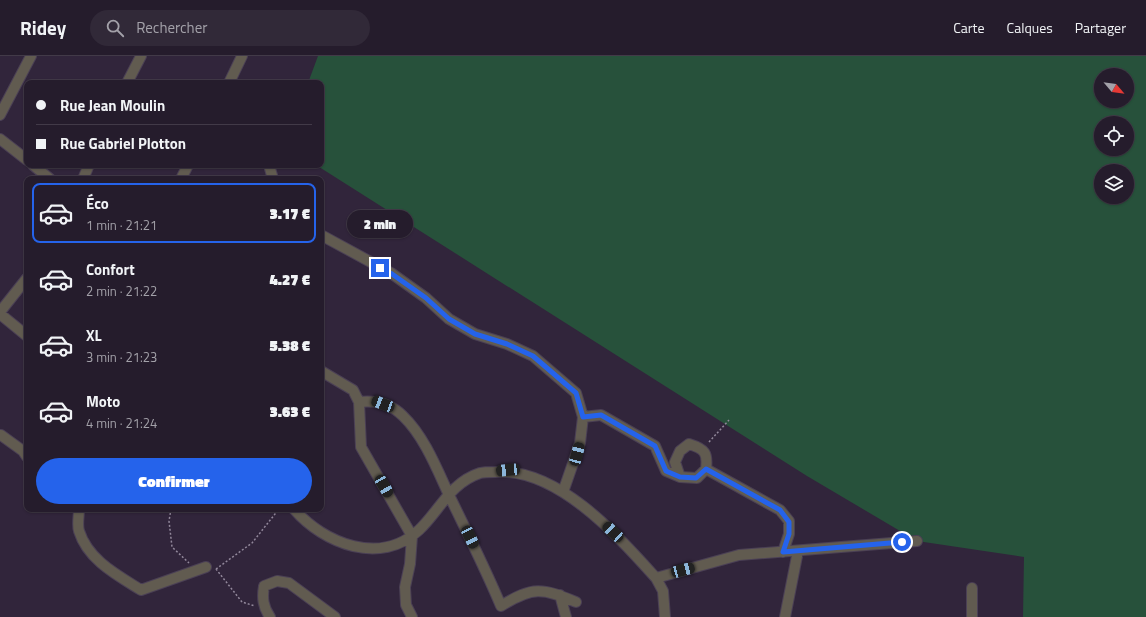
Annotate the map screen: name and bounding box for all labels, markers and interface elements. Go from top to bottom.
search box [90,10,370,46]
text: Ridey [20,13,66,42]
text: Rechercher [136,16,207,39]
icon: search [104,17,126,39]
text: Carte [953,17,985,38]
text: Calques [1007,17,1053,38]
text: Partager [1075,17,1126,38]
north arrow [1094,68,1134,108]
map controls [1094,68,1134,204]
text: Rue Jean Moulin [60,94,165,117]
button: locate [1094,116,1134,156]
text: Rue Gabriel Plotton [60,132,186,155]
button: layers [1094,164,1134,204]
text: Éco [86,192,109,215]
icon: car [38,195,74,231]
text: 3.17 € [270,202,310,225]
callout: 2 min [347,210,413,238]
text: 2 min [364,214,396,234]
text: 1 min · 21:21 [86,215,157,235]
text: Confort [86,258,135,281]
route end [371,259,389,277]
icon: car [38,261,74,297]
text: 4.27 € [270,268,310,291]
text: 2 min · 21:22 [86,281,157,301]
text: XL [86,324,102,347]
icon: car [38,327,74,363]
text: 5.38 € [270,334,310,357]
text: 3 min · 21:23 [86,347,157,367]
text: Moto [86,390,120,413]
icon: car [38,393,74,429]
car [370,394,396,414]
text: 3.63 € [270,400,310,423]
text: 4 min · 21:24 [86,413,157,433]
car [568,441,586,467]
button: Confirmer [36,458,312,504]
car [496,463,520,477]
car [373,473,395,499]
car [600,519,626,545]
car [459,524,481,550]
route start [893,533,911,551]
car [670,561,696,579]

